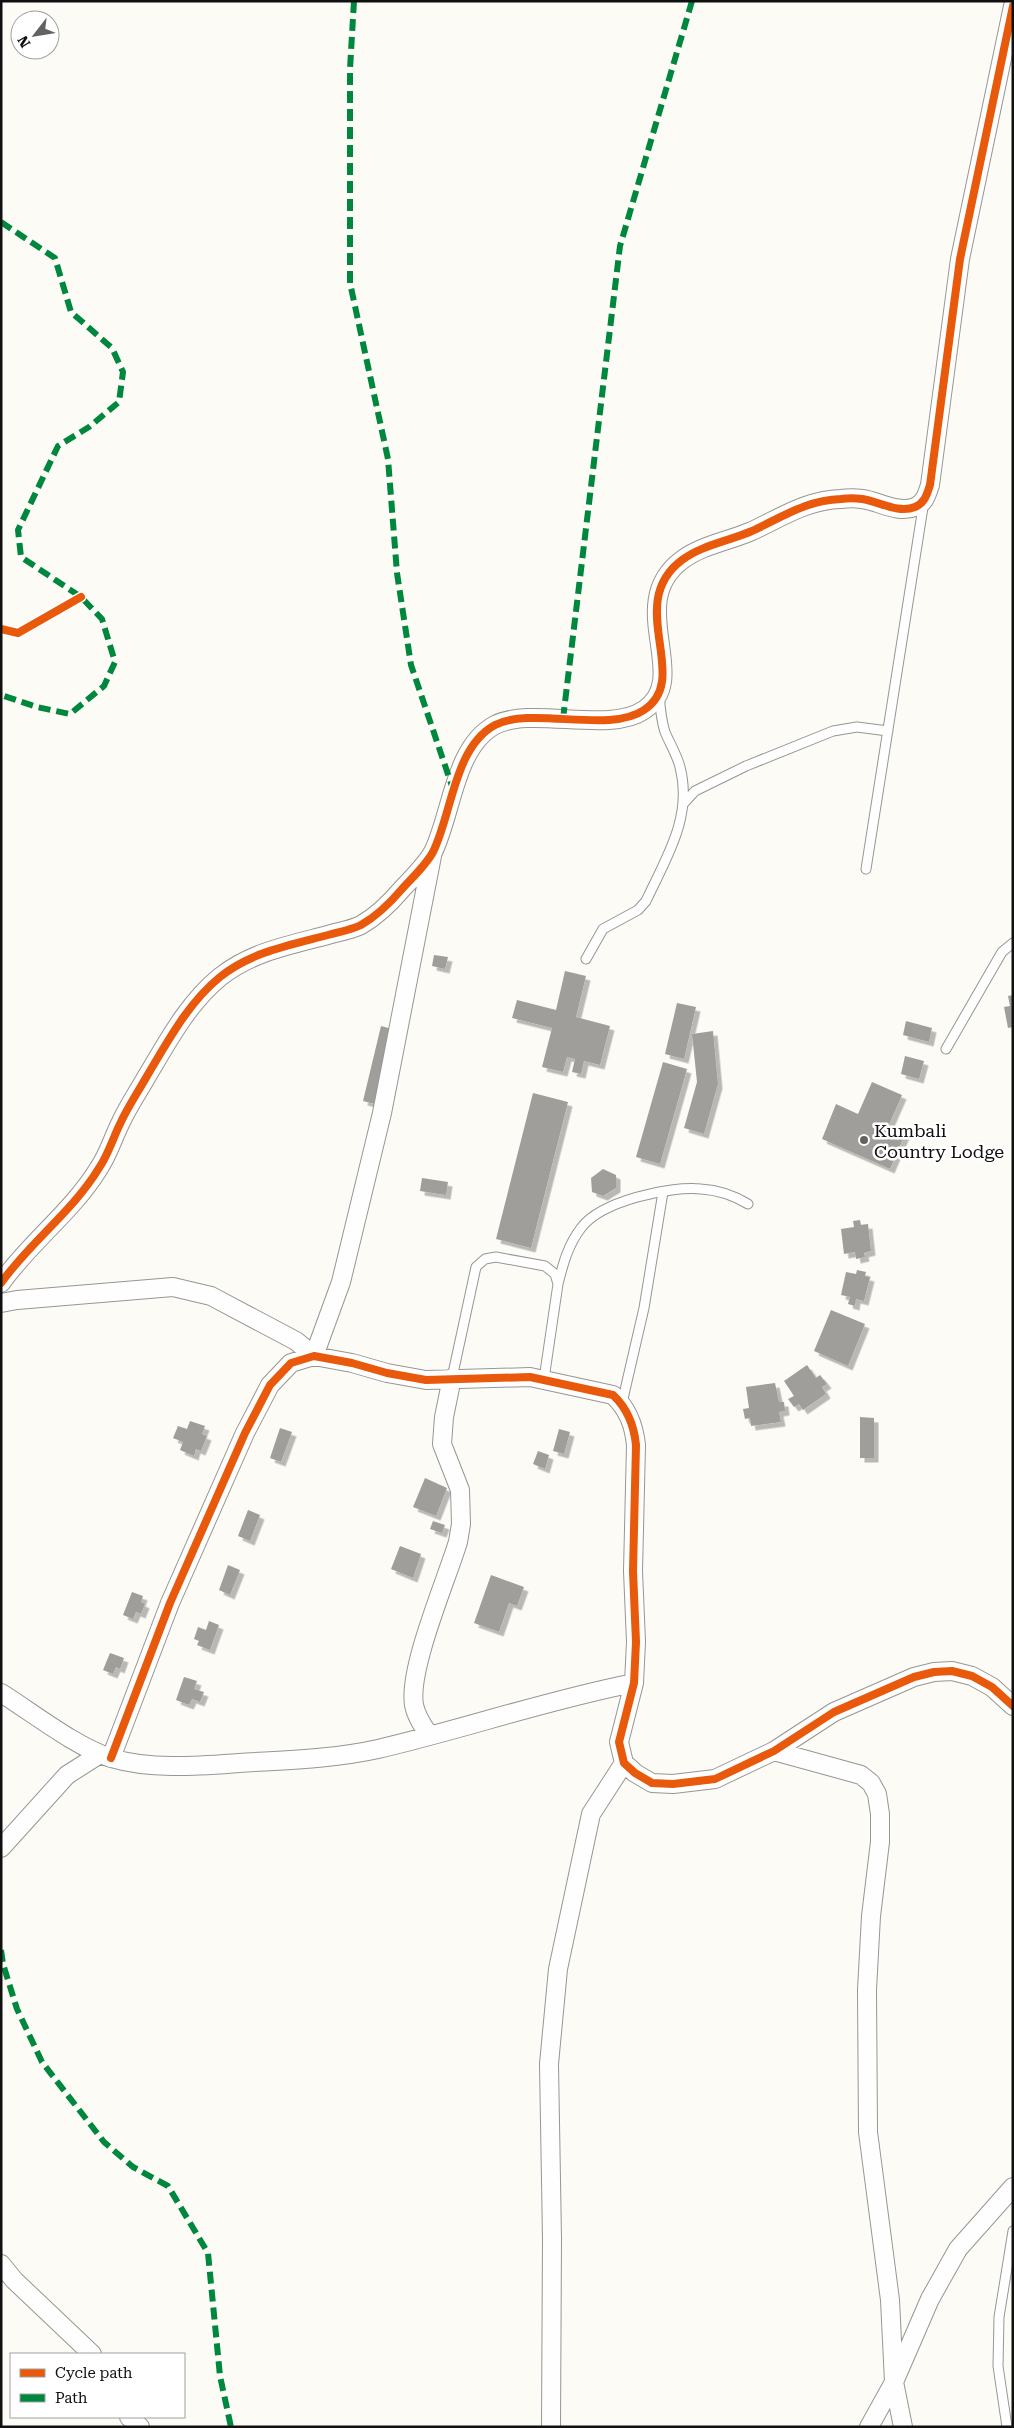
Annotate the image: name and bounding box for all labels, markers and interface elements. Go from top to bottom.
north arrow [10,10,60,60]
text: N [14,33,33,50]
place label: Kumbali Country Lodge [874,1120,1004,1162]
marker: Kumbali Country Lodge [858,1134,870,1146]
legend [10,2353,185,2418]
text: Cycle path [55,2364,133,2382]
text: Path [55,2389,88,2407]

